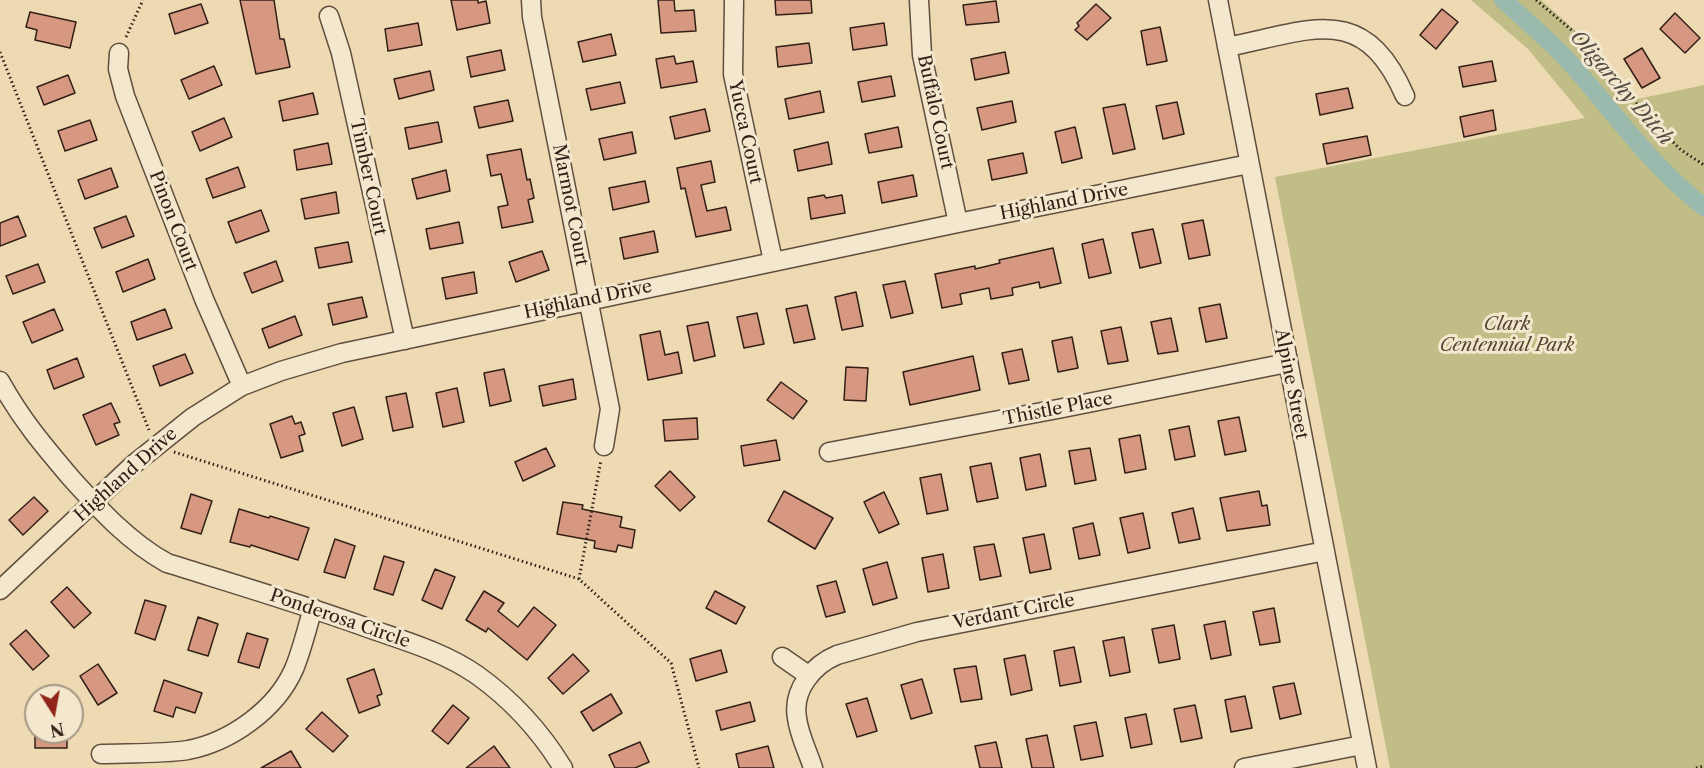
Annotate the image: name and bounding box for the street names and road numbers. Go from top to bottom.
street label: Buffalo Court [912,53,958,171]
street label: Yucca Court [723,78,767,186]
street label: Timber Court [345,117,391,237]
street label: Marmot Court [548,142,592,268]
street label: Pinon Court [144,168,202,274]
street label: Highland Drive [998,179,1130,225]
street label: Highland Drive [522,276,654,324]
street label: Alpine Street [1270,327,1312,441]
street label: Thistle Place [1002,388,1114,430]
street label: Highland Drive [70,423,182,527]
street label: Ponderosa Circle [267,585,413,653]
street label: Verdant Circle [951,590,1077,634]

